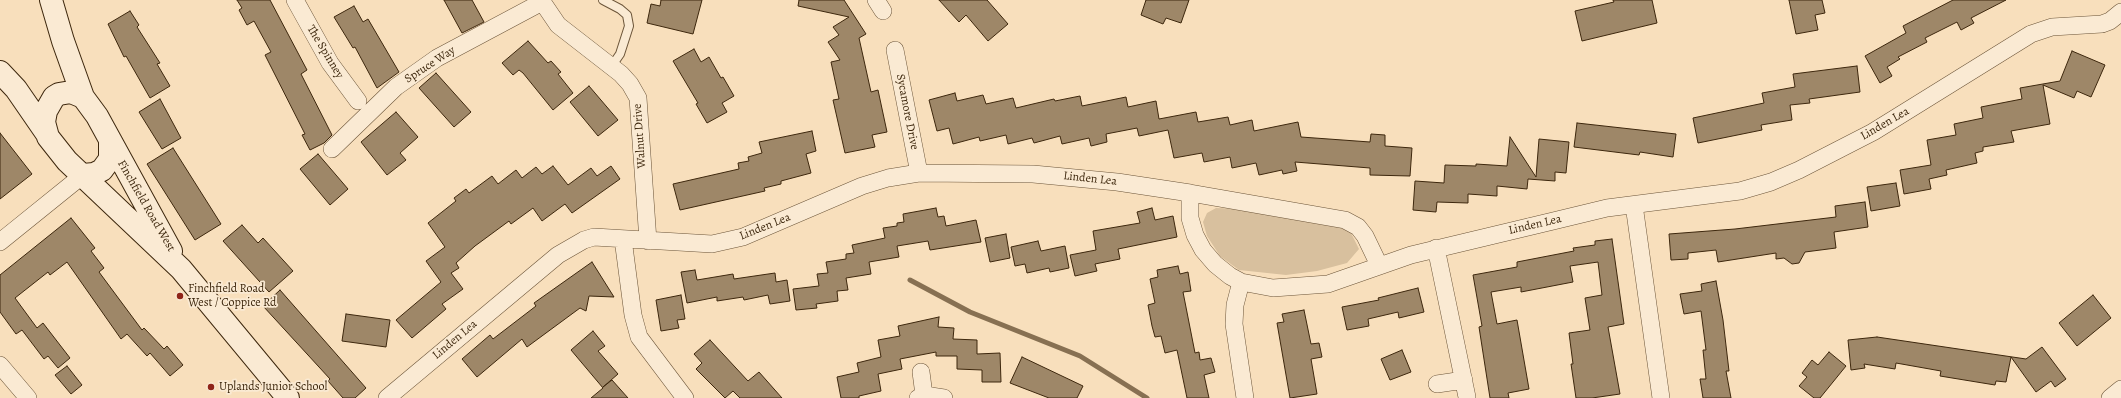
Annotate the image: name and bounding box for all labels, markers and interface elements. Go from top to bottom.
street label: The Spinney [303,23,347,81]
street label: Spruce Way [402,43,458,87]
street label: Sycamore Drive [893,73,921,151]
street label: Walnut Drive [631,103,649,169]
street label: Linden Lea [1858,104,1912,144]
street label: Finchfield Road West [114,158,178,254]
street label: Linden Lea [1062,169,1118,189]
street label: Linden Lea [737,210,793,244]
street label: Linden Lea [1507,212,1563,238]
place label: Finchfield Road West / Coppice Rd [188,282,277,310]
marker: Finchfield Road West / Coppice Rd [175,291,185,301]
street label: Linden Lea [430,317,480,363]
place label: Uplands Junior School [219,380,327,394]
marker: Uplands Junior School [206,382,216,392]

